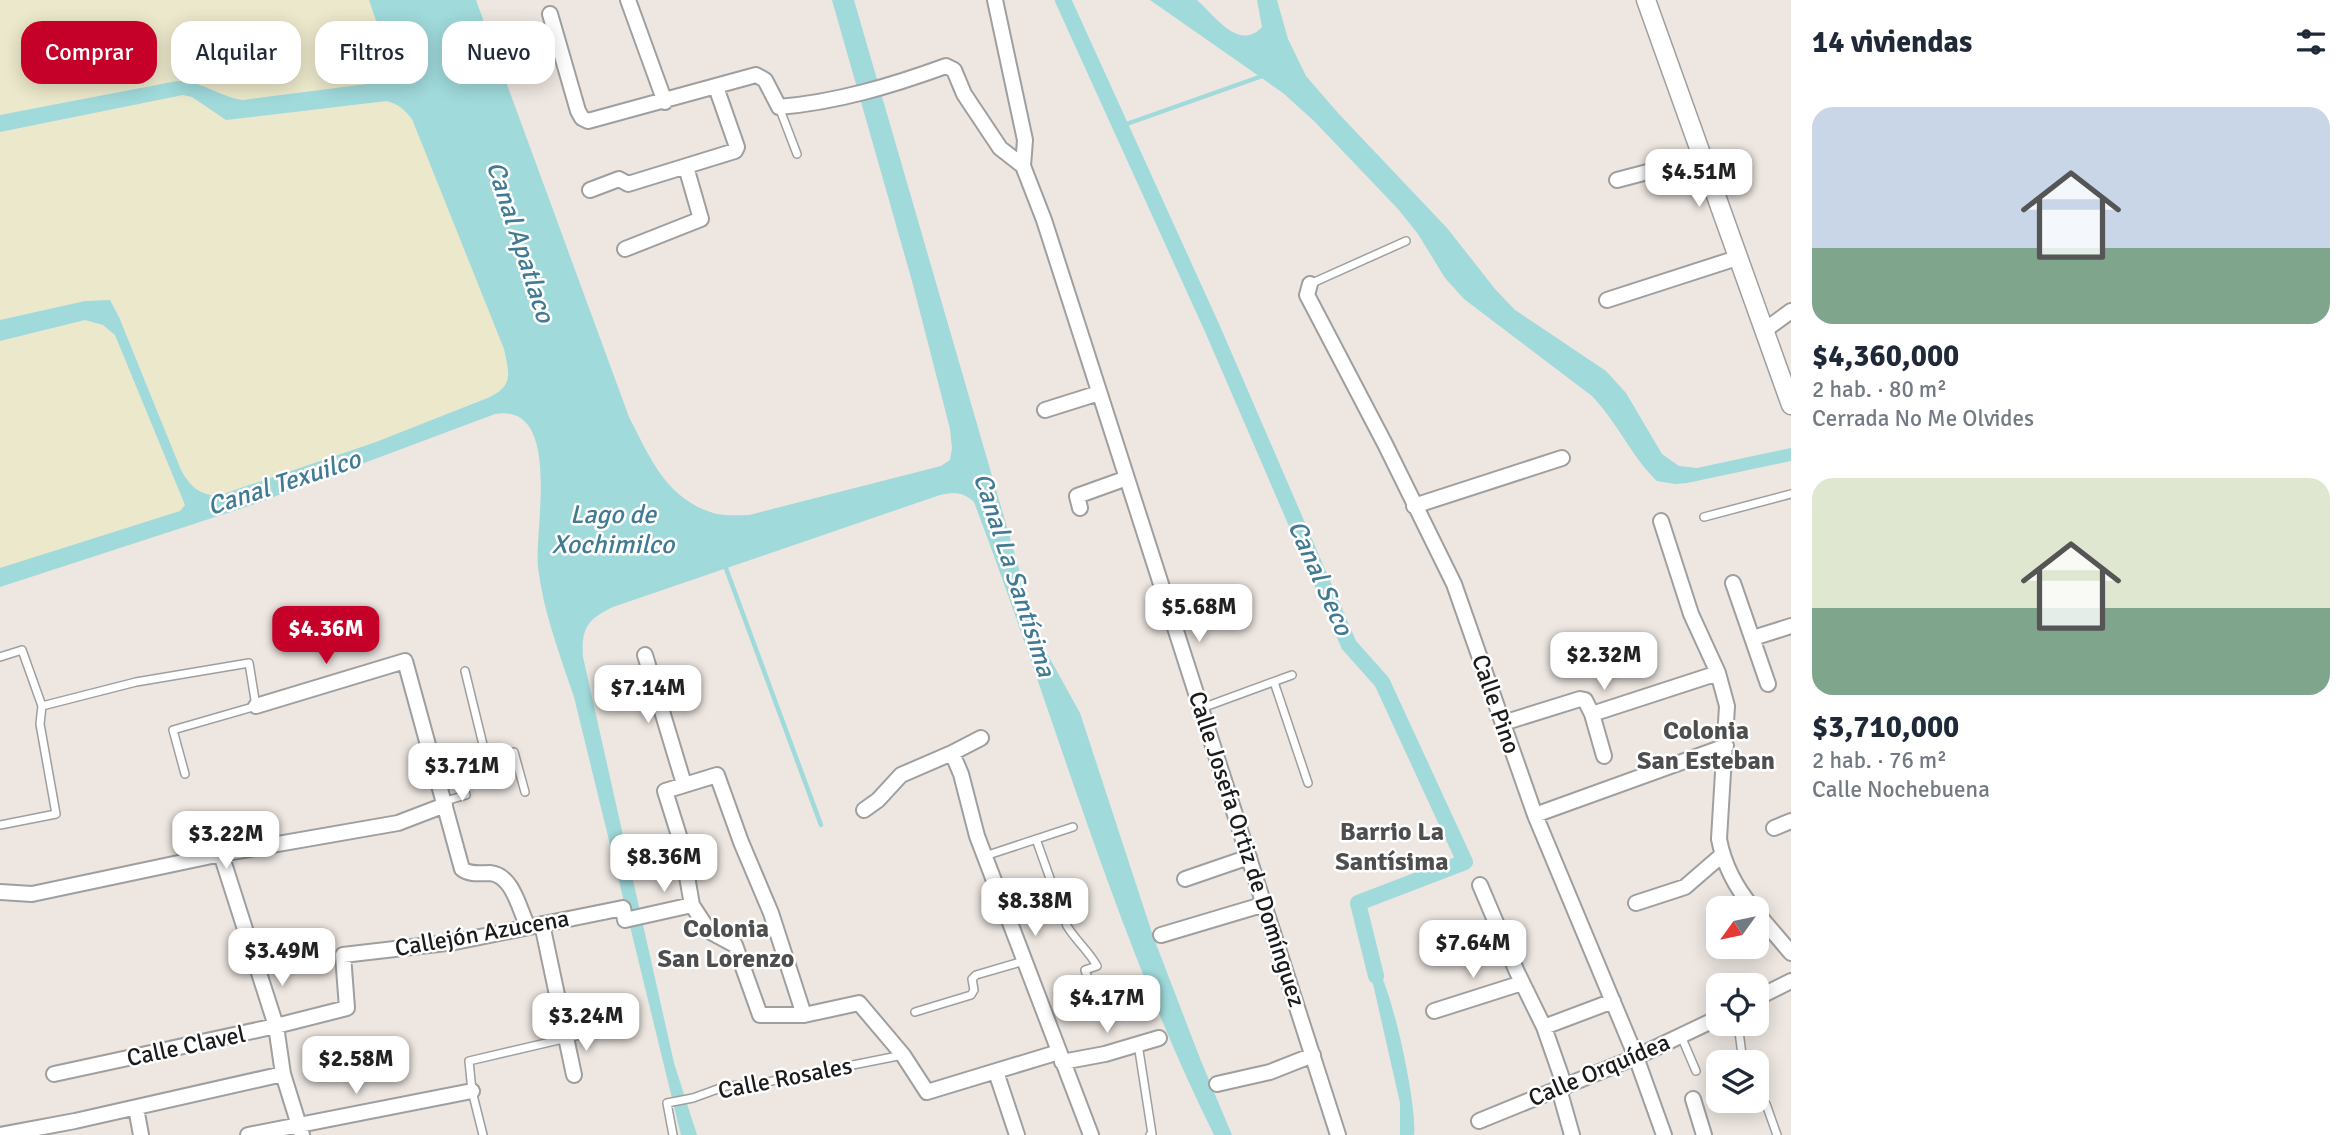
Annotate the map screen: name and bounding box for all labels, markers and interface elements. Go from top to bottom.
chip: Comprar [21,21,157,84]
chip: Alquilar [171,21,301,84]
chip: Filtros [315,21,428,84]
chip: Nuevo [442,21,555,84]
icon: filters [2292,23,2330,61]
text: 14 viviendas [1812,24,1972,61]
pin: $4.51M [1642,150,1756,209]
icon: home [2008,152,2134,278]
water label: Canal Apatlaco [479,157,562,328]
text: $4.51M [1661,157,1737,186]
text: $4,360,000 [1812,338,1959,375]
text: 2 hab. · 80 m² [1812,375,1947,404]
text: Cerrada No Me Olvides [1812,404,2034,433]
water label: Canal Texuilco [203,443,366,523]
water label: Canal La Santísima [966,469,1062,682]
water label: Lago de Xochimilco [552,499,676,561]
water label: Canal Seco [1280,516,1360,642]
icon: home [2008,523,2134,649]
pin: $5.68M [1142,584,1256,644]
text: $5.68M [1161,592,1237,621]
pin: $4.36M [269,606,383,666]
text: $4.36M [288,614,364,643]
pin: $2.32M [1547,632,1661,692]
text: $2.32M [1566,640,1642,669]
street label: Calle Pino [1465,650,1527,758]
pin: $7.14M [591,666,705,725]
text: $7.14M [610,673,686,702]
street label: Calle Josefa Ortiz de Domínguez [1182,687,1312,1011]
text: $3,710,000 [1812,709,1959,746]
district label: Colonia San Esteban [1637,715,1775,777]
pin: $3.71M [405,744,519,803]
text: 2 hab. · 76 m² [1812,746,1947,775]
text: $3.71M [424,751,500,780]
text: Calle Nochebuena [1812,775,1990,804]
pin: $3.22M [169,812,283,871]
district label: Barrio La Santísima [1335,816,1449,878]
text: $3.22M [188,819,264,848]
pin: $8.36M [607,834,721,894]
text: $8.36M [626,842,702,871]
pin: $8.38M [978,878,1092,938]
text: $8.38M [997,886,1073,915]
north arrow [1706,896,1769,959]
map controls [1706,896,1769,1113]
street label: Callejón Azucena [392,903,572,963]
district label: Colonia San Lorenzo [658,913,794,975]
pin: $7.64M [1416,920,1530,980]
pin: $3.49M [225,928,339,988]
text: $7.64M [1435,928,1511,957]
text: $3.49M [244,936,320,965]
button: locate [1706,973,1769,1036]
pin: $4.17M [1050,976,1164,1035]
text: $4.17M [1069,983,1145,1012]
pin: $3.24M [529,993,643,1053]
text: $3.24M [548,1001,624,1030]
street label: Calle Clavel [124,1019,248,1073]
street label: Calle Orquídea [1524,1027,1674,1113]
pin: $2.58M [299,1036,413,1096]
text: $2.58M [318,1044,394,1073]
street label: Calle Rosales [715,1050,855,1106]
button: layers [1706,1050,1769,1113]

